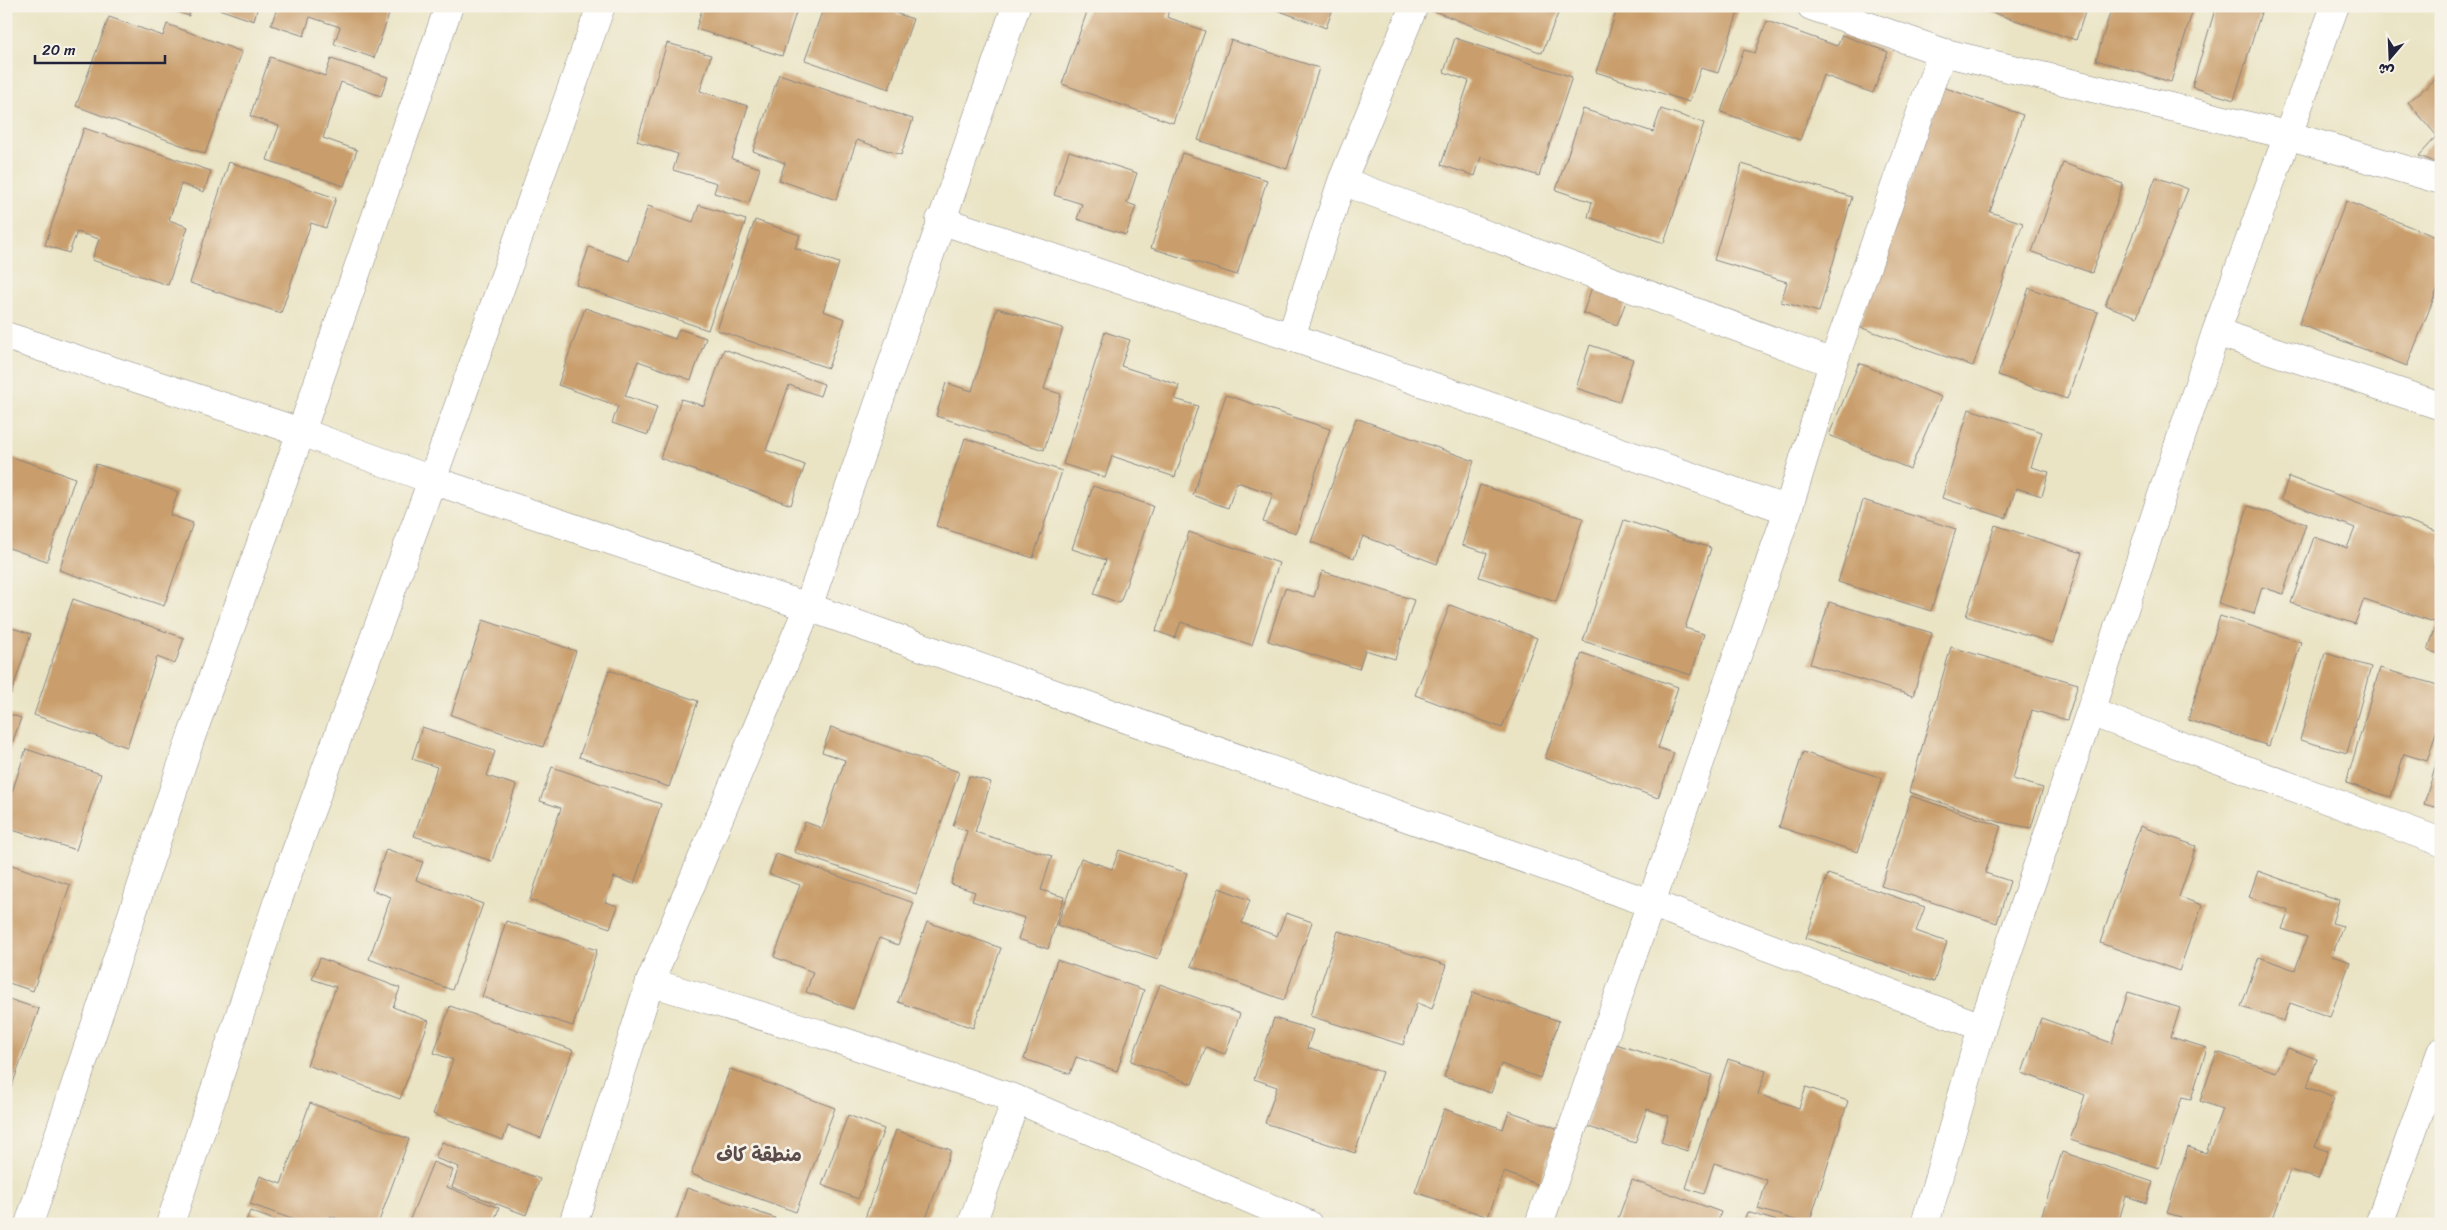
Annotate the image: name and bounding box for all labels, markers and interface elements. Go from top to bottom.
scale bar [35,32,165,64]
north arrow [2364,32,2414,82]
text: 20 m [42,37,76,63]
text: ش [2375,55,2397,84]
district label: منطقة كاف [716,1138,802,1171]

